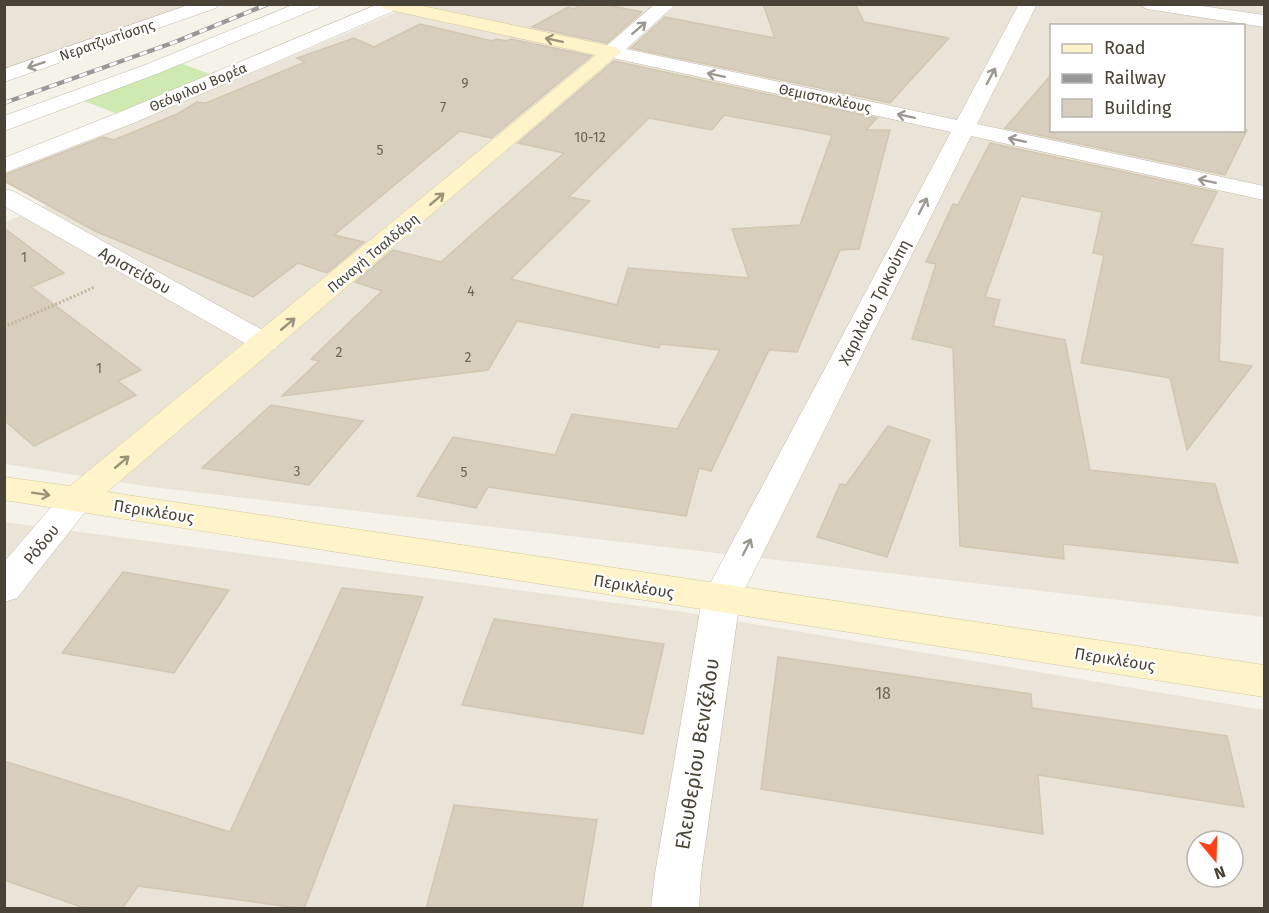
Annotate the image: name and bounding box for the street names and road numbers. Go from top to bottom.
street label: Νερατζιωτίσσης [57,16,157,65]
street label: Θεόφιλου Βορέα [147,59,249,116]
street label: Θεμιστοκλέους [777,80,873,117]
street label: Παναγή Τσαλδάρη [324,210,422,297]
street label: Χαριλάου Τρικούπη [835,236,914,368]
street label: Αριστείδου [96,243,174,298]
street label: Περικλέους [112,496,196,527]
street label: Ρόδου [20,520,63,568]
street label: Περικλέους [592,571,676,602]
street label: Περικλέους [1073,644,1157,675]
street label: Ελευθερίου Βενιζέλου [670,657,724,851]

